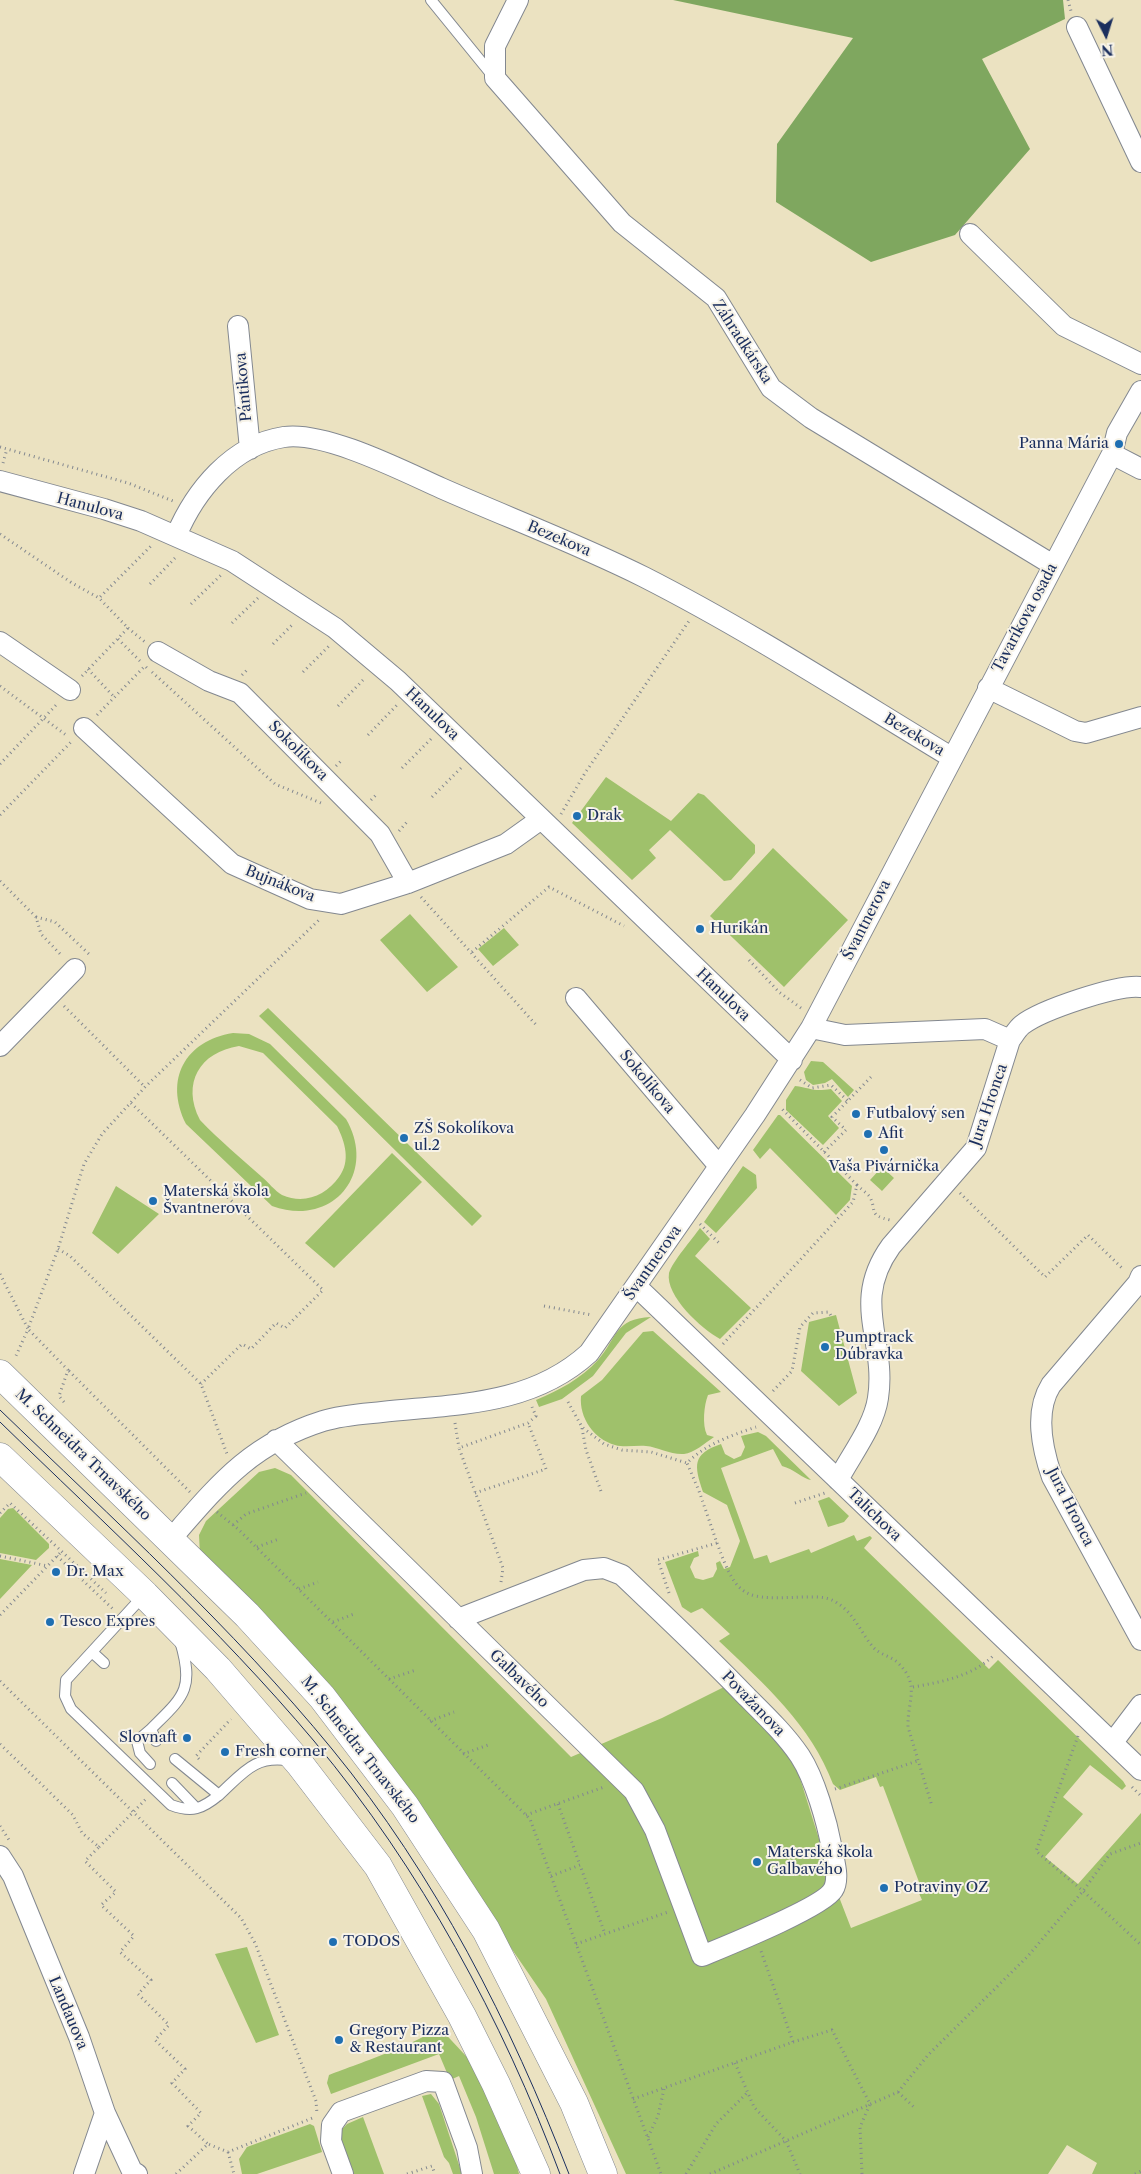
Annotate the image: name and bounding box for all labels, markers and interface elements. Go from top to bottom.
north arrow [1081,10,1131,60]
text: N [1100,40,1114,59]
street label: Záhradkárska [708,297,776,387]
street label: Pántikova [232,352,256,422]
place label: Panna Mária [1019,435,1109,453]
marker: Panna Mária [1113,438,1125,450]
street label: Hanulova [55,489,125,525]
street label: Bezekova [524,518,594,560]
street label: Tavaríkova osada [989,560,1061,676]
street label: Hanulova [401,684,463,744]
street label: Bezekova [880,710,948,760]
street label: Sokolíkova [264,717,332,785]
place label: Drak [587,807,622,825]
marker: Drak [571,810,583,822]
street label: Bujnákova [242,862,318,906]
street label: Švantnerova [839,877,895,963]
place label: Hurikán [710,920,768,938]
marker: Hurikán [694,923,706,935]
street label: Hanulova [692,965,754,1025]
street label: Sokolíkova [615,1047,679,1117]
street label: Jura Hronca [967,1061,1011,1149]
place label: Futbalový sen [866,1105,965,1123]
marker: Futbalový sen [850,1108,862,1120]
place label: ZŠ Sokolíkova ul.2 [414,1120,514,1155]
place label: Afit [878,1125,904,1143]
marker: Afit [862,1128,874,1140]
marker: ZŠ Sokolíkova ul.2 [398,1132,410,1144]
marker: Vaša Pivárnička [878,1144,890,1156]
place label: Vaša Pivárnička [829,1158,939,1176]
place label: Materská škola Švantnerova [163,1183,269,1218]
marker: Materská škola Švantnerova [147,1195,159,1207]
street label: Švantnerova [621,1222,685,1304]
place label: Pumptrack Dúbravka [835,1329,913,1364]
marker: Pumptrack Dúbravka [819,1341,831,1353]
street label: M. Schneidra Trnavského [11,1385,155,1525]
street label: Jura Hronca [1042,1465,1098,1549]
street label: Talichova [843,1485,905,1545]
place label: Dr. Max [66,1563,124,1581]
marker: Dr. Max [50,1566,62,1578]
place label: Tesco Expres [60,1613,155,1631]
marker: Tesco Expres [44,1616,56,1628]
street label: Galbavého [486,1646,552,1712]
street label: Považanova [718,1668,788,1740]
street label: M. Schneidra Trnavského [297,1673,423,1827]
place label: Slovnaft [119,1729,177,1747]
marker: Slovnaft [181,1732,193,1744]
place label: Fresh corner [235,1743,327,1761]
marker: Fresh corner [219,1746,231,1758]
place label: Materská škola Galbavého [767,1844,873,1879]
marker: Materská škola Galbavého [751,1856,763,1868]
place label: Potraviny OZ [894,1879,988,1897]
marker: Potraviny OZ [878,1882,890,1894]
place label: TODOS [343,1933,400,1951]
marker: TODOS [327,1936,339,1948]
street label: Landauova [45,1974,91,2052]
place label: Gregory Pizza & Restaurant [349,2022,449,2057]
marker: Gregory Pizza & Restaurant [333,2034,345,2046]

